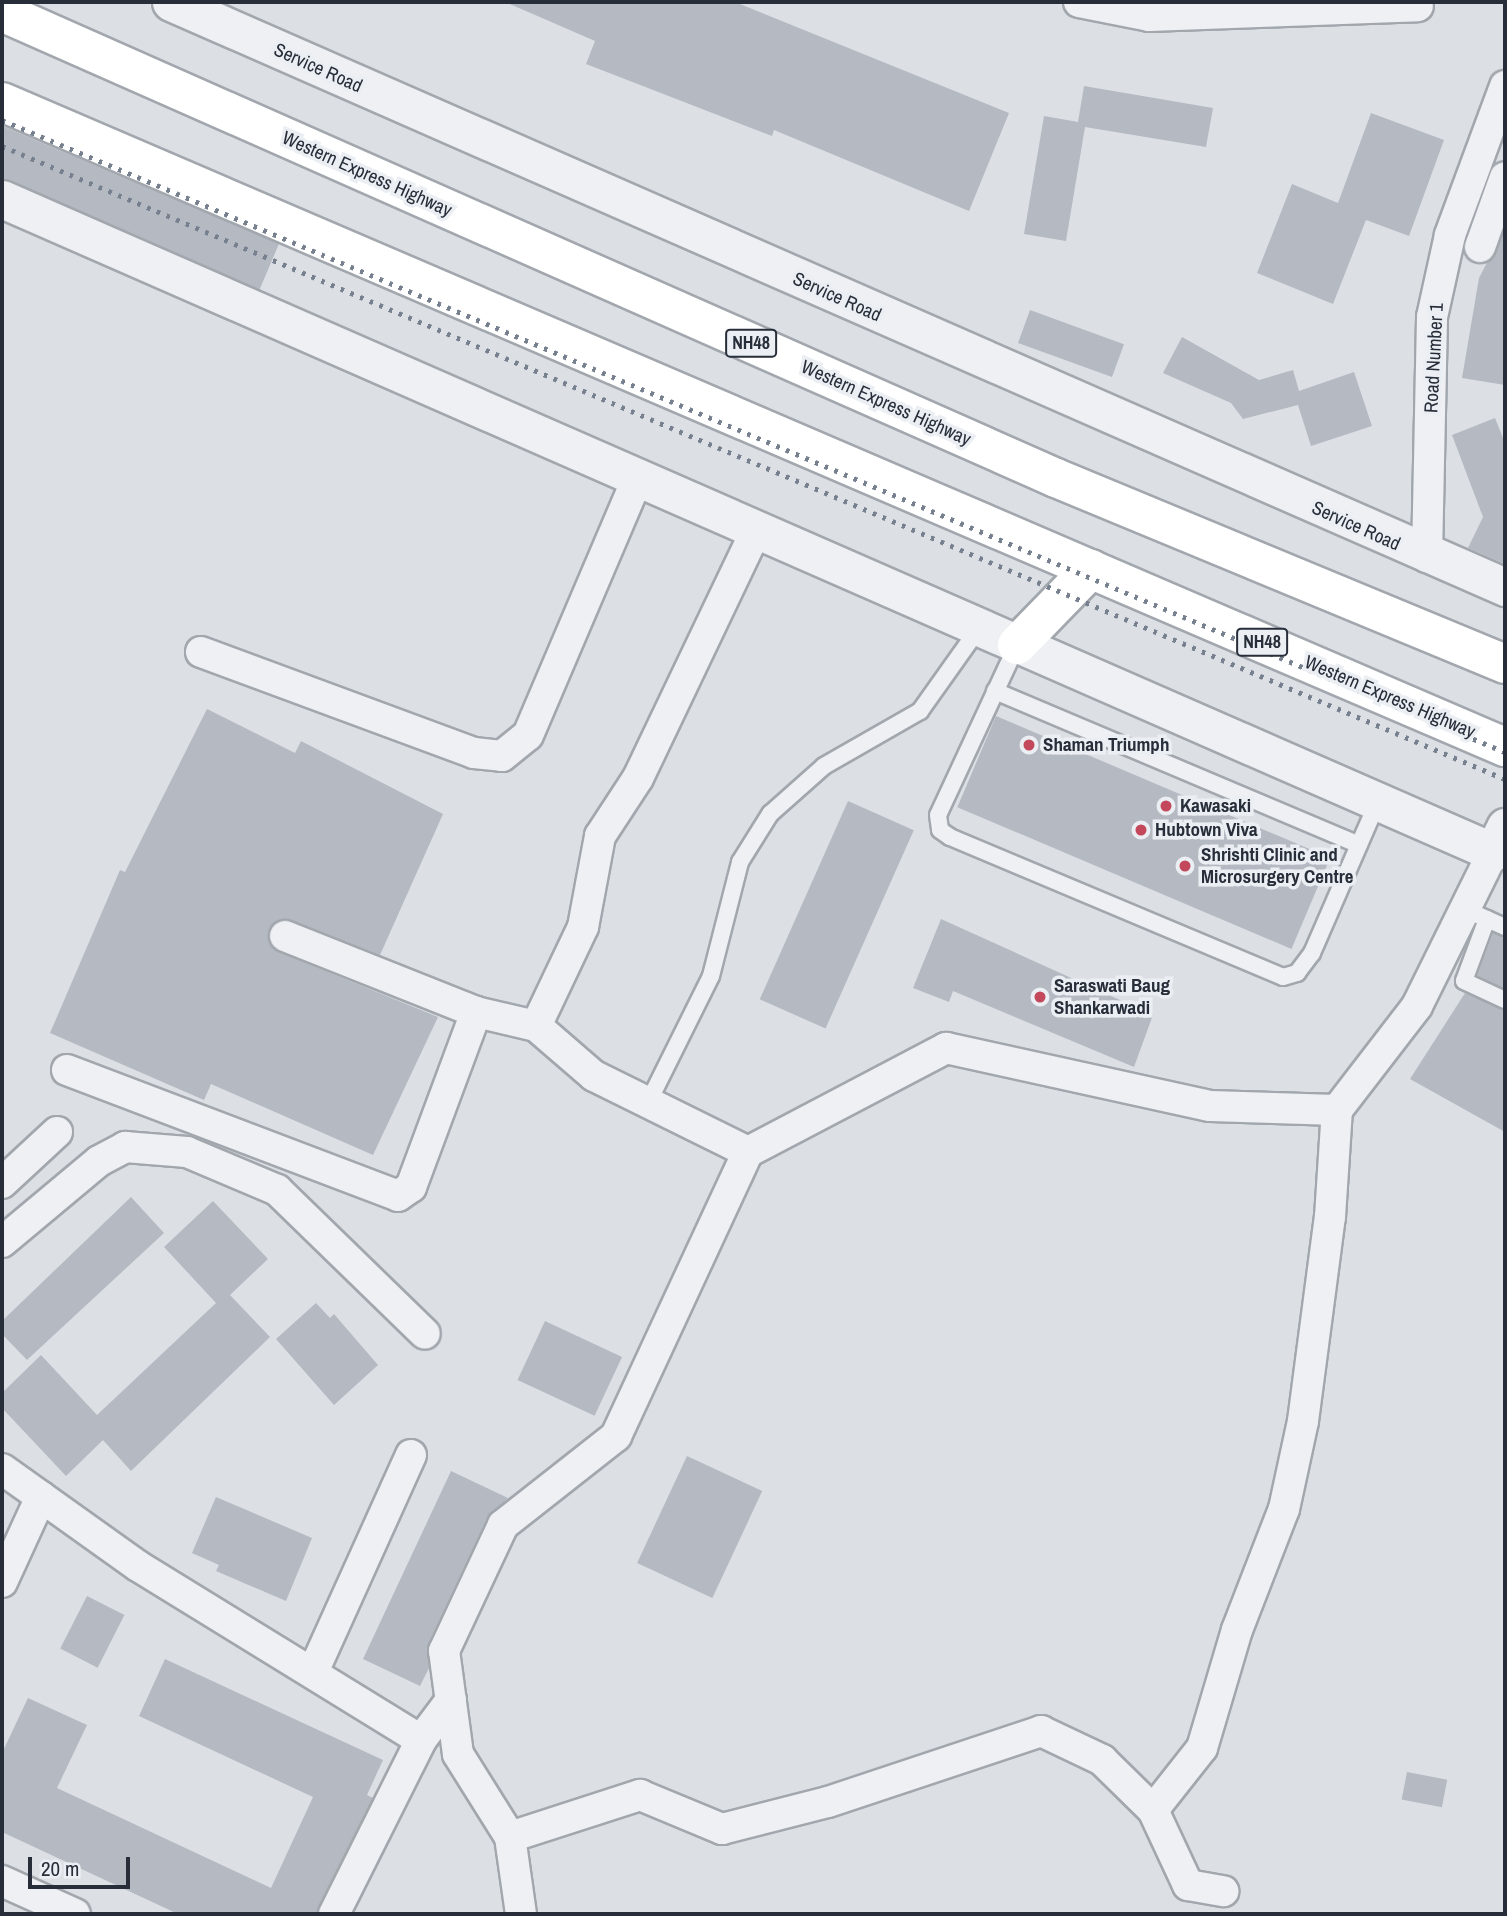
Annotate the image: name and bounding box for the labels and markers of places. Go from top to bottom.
place label: Shaman Triumph [1043,734,1169,756]
marker: Shaman Triumph [1021,737,1037,753]
place label: Kawasaki [1180,795,1251,817]
marker: Kawasaki [1158,798,1174,814]
place label: Hubtown Viva [1155,819,1258,841]
marker: Hubtown Viva [1133,822,1149,838]
place label: Shrishti Clinic and Microsurgery Centre [1201,844,1353,888]
marker: Shrishti Clinic and Microsurgery Centre [1175,856,1195,876]
place label: Saraswati Baug Shankarwadi [1054,975,1170,1019]
marker: Saraswati Baug Shankarwadi [1032,989,1048,1005]

